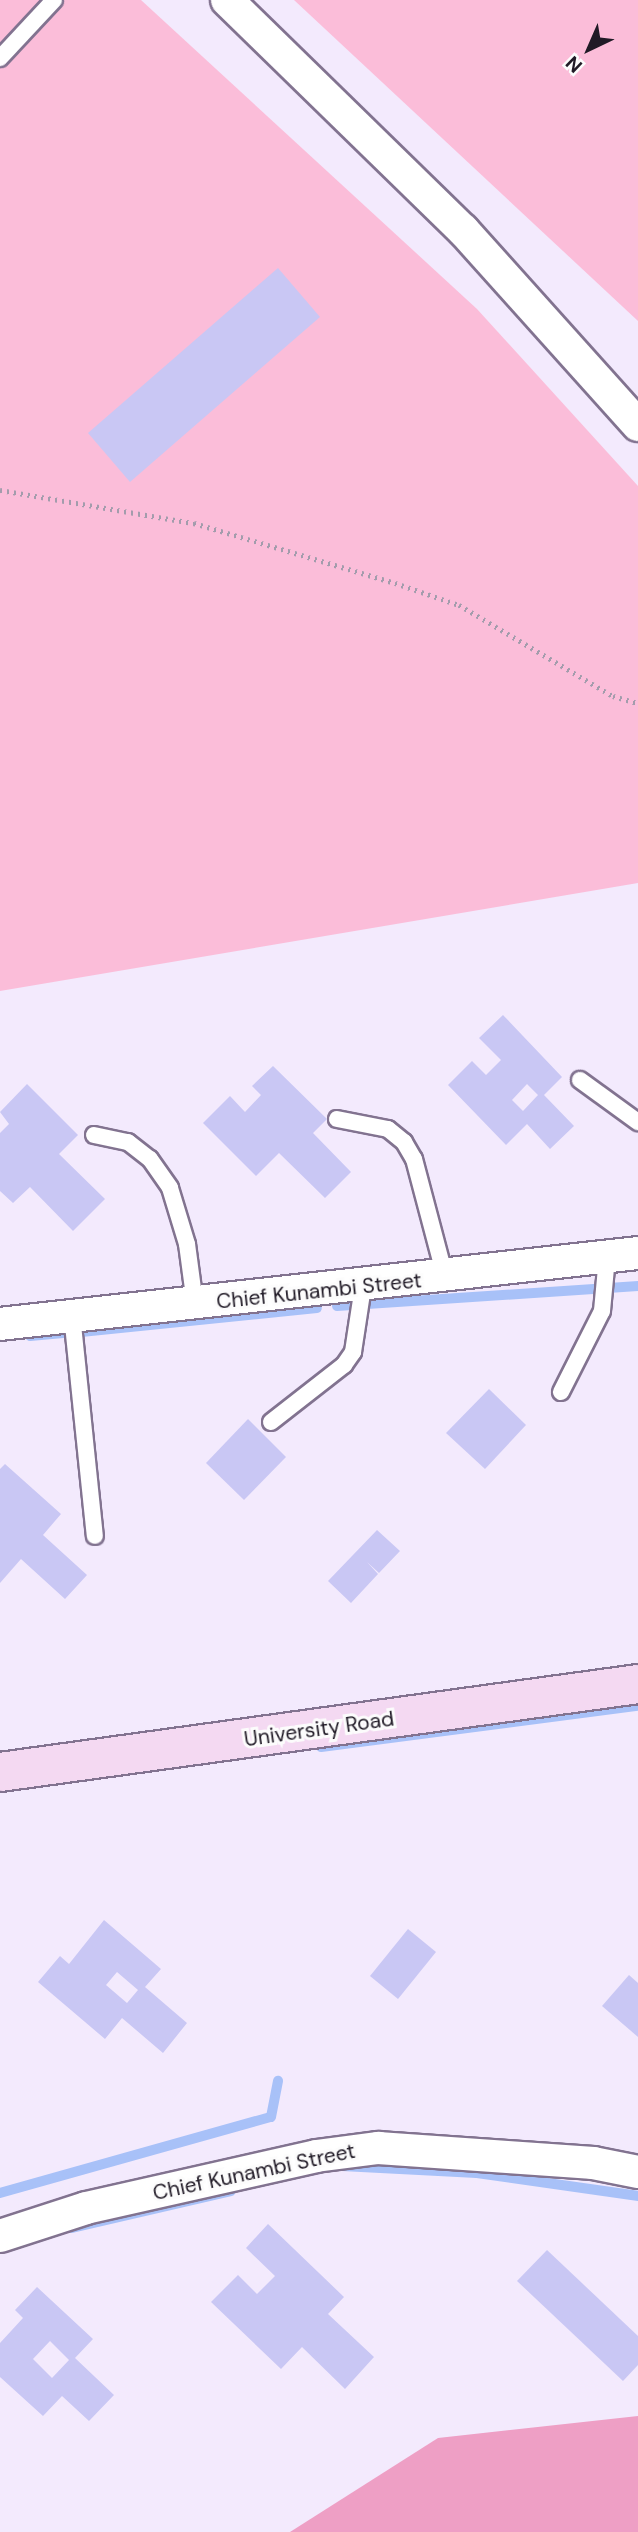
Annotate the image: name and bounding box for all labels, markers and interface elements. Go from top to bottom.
north arrow [554,14,624,84]
text: N [560,51,588,78]
street label: Chief Kunambi Street [215,1268,423,1314]
street label: University Road [242,1706,396,1752]
street label: Chief Kunambi Street [151,2138,357,2206]

